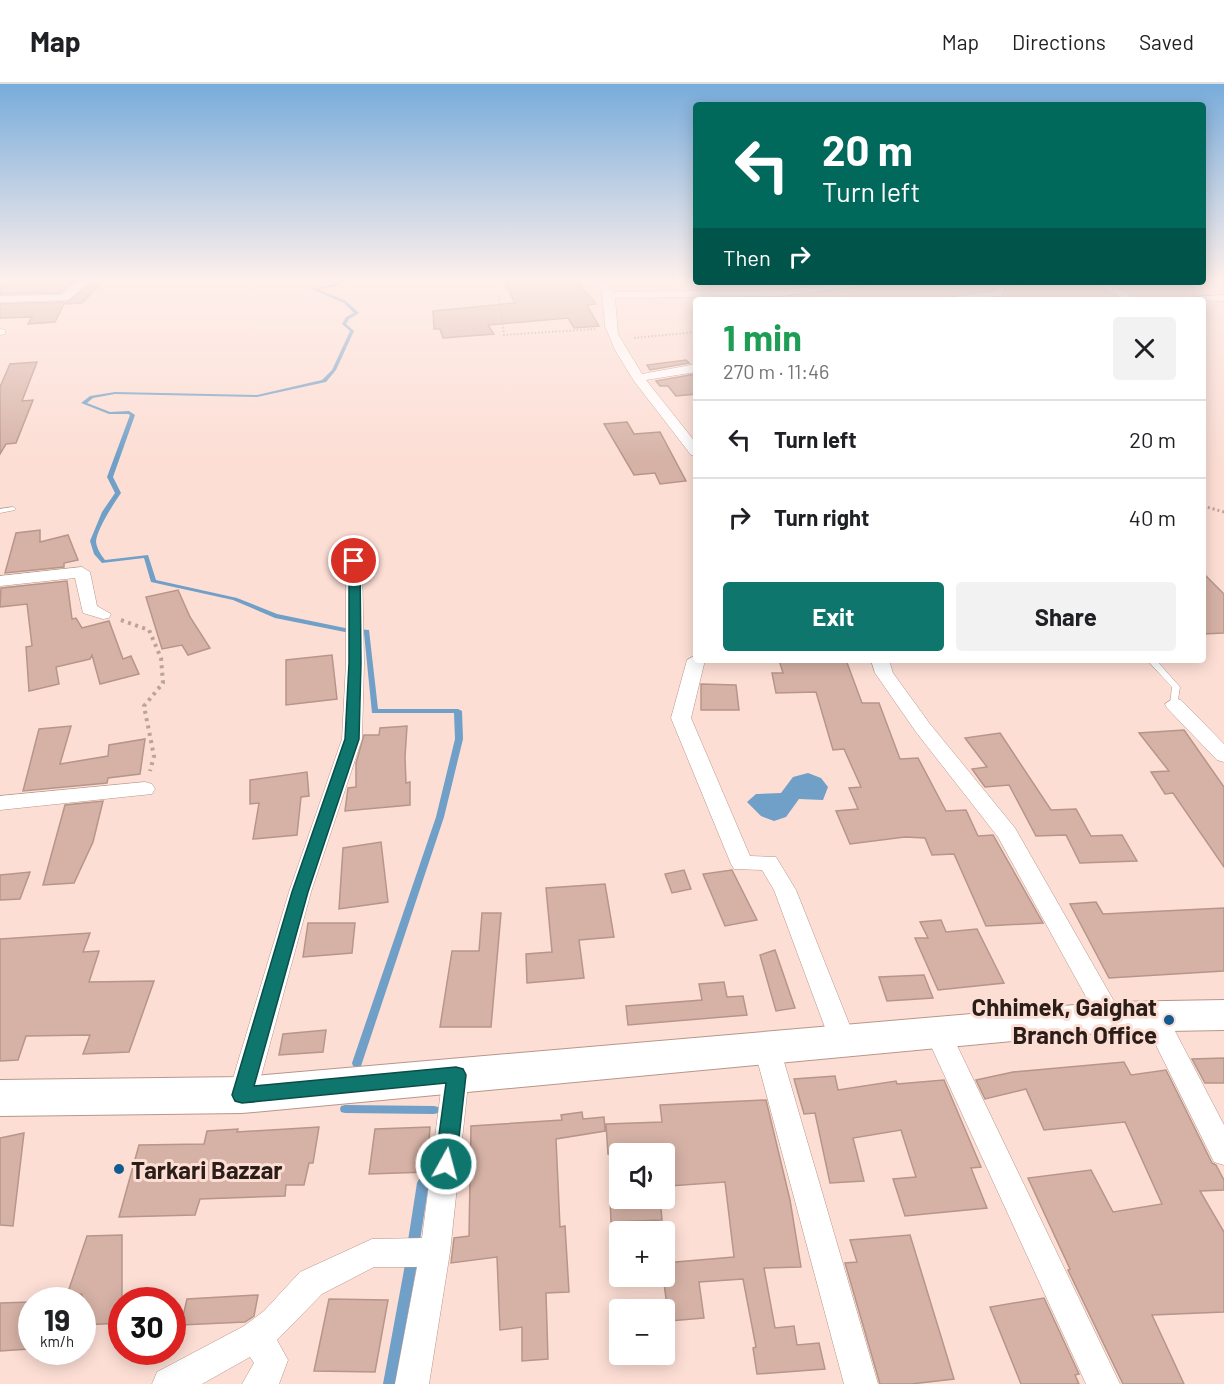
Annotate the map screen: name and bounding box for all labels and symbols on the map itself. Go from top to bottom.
pin [328,535,379,586]
place label: Chhimek, Gaighat Branch Office [972,992,1157,1049]
marker: Chhimek, Gaighat Branch Office [1162,1013,1176,1027]
position arrow [414,1132,478,1196]
place label: Tarkari Bazzar [131,1155,283,1184]
marker: Tarkari Bazzar [112,1162,126,1176]
speed limit sign: 30 [108,1287,186,1365]

